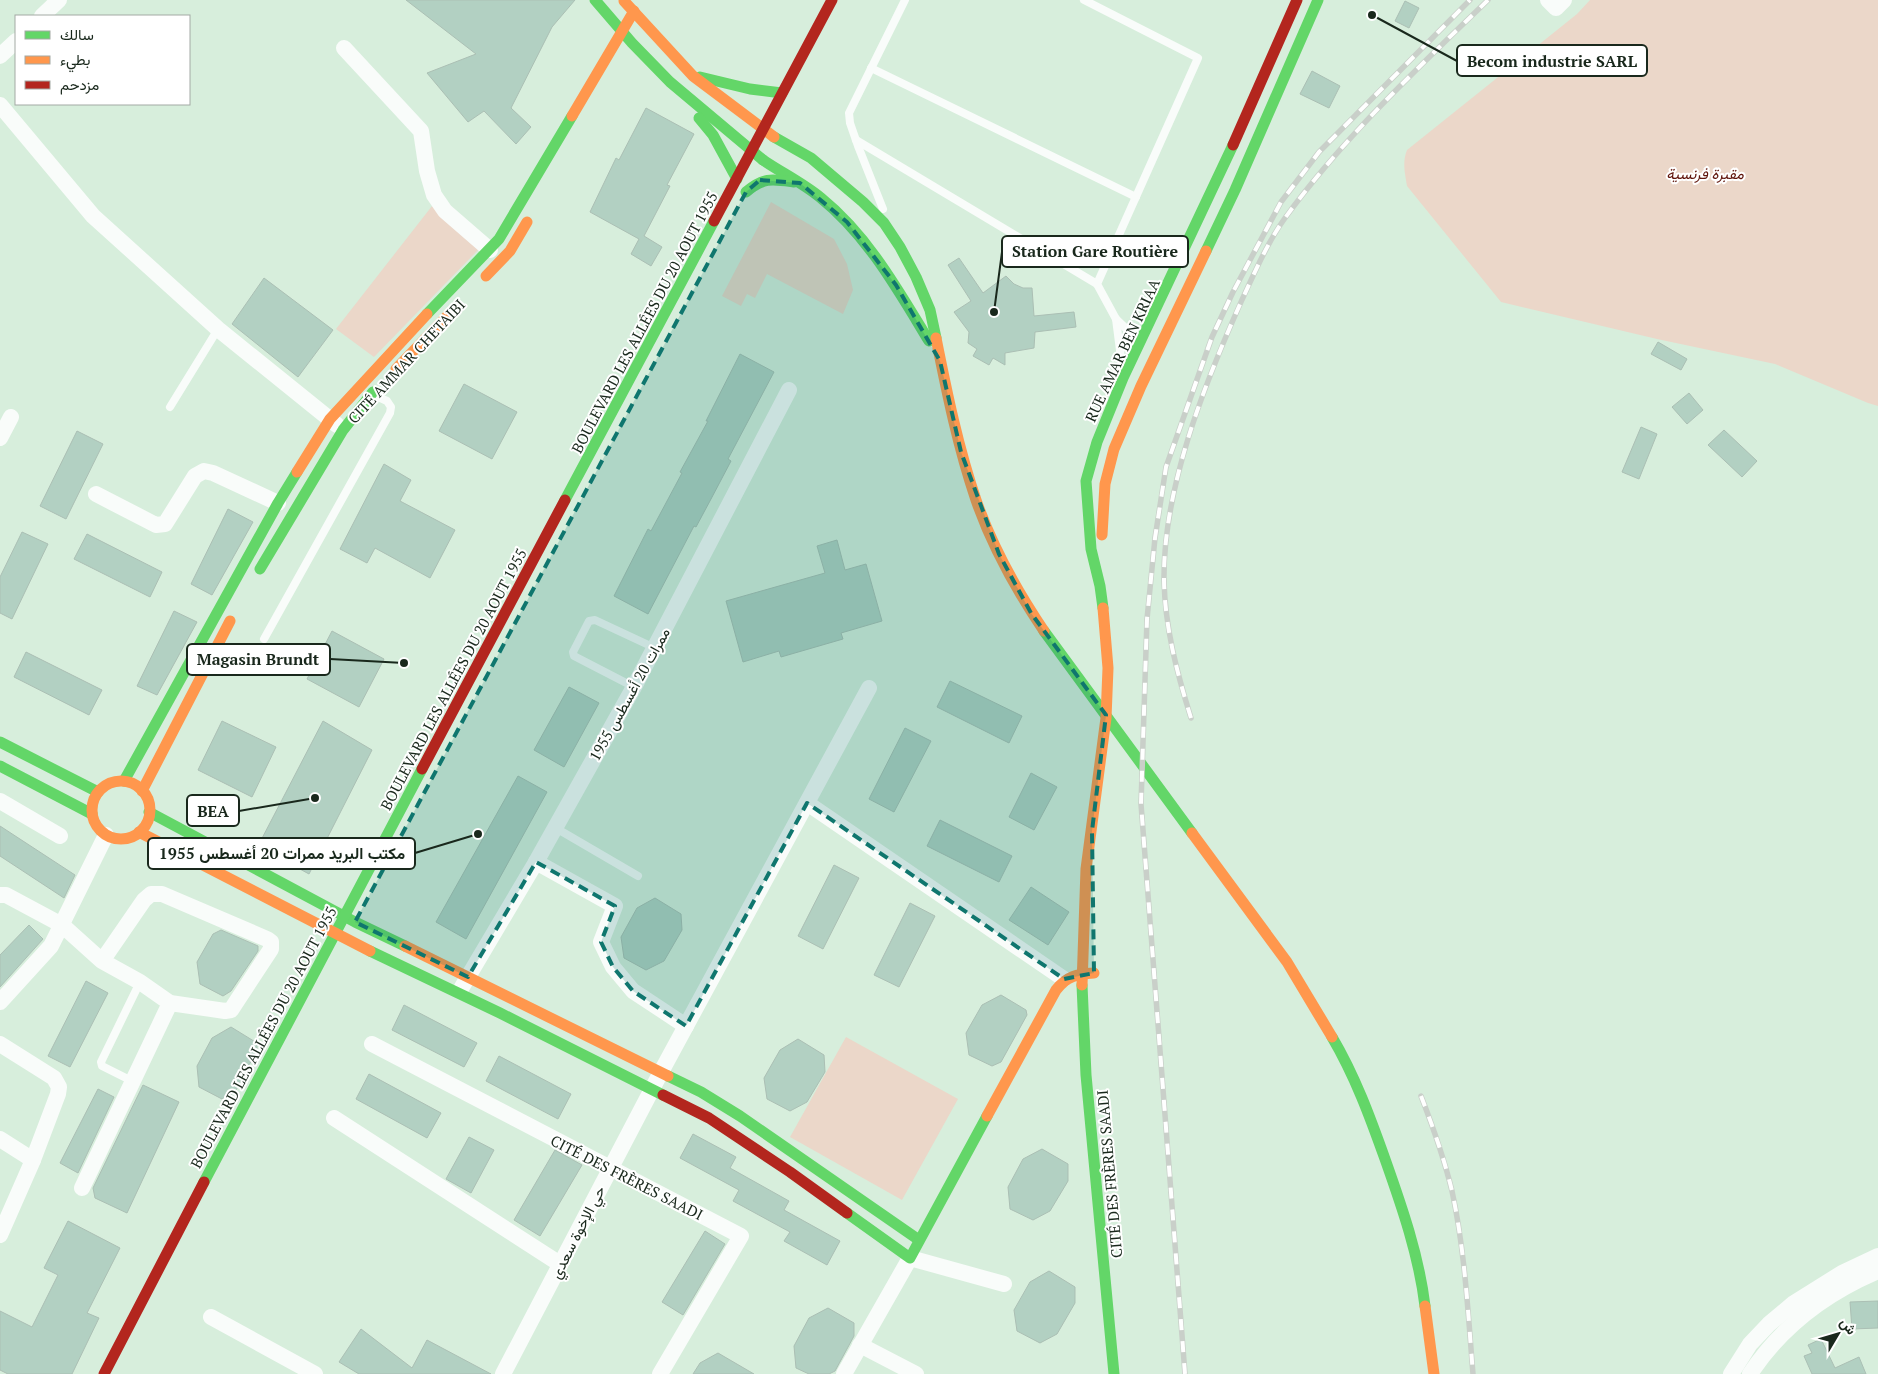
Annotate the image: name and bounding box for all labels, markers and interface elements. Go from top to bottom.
legend [15,15,190,105]
text: سالك [60,24,94,44]
callout: Becom industrie SARL [1457,45,1647,76]
text: بطيء [60,49,90,73]
text: Becom industrie SARL [1467,50,1638,72]
text: مزدحم [60,74,99,95]
park label: مقبرة فرنسية [1666,163,1745,183]
street label: BOULEVARD LES ALLÉES DU 20 AOUT 1955 [566,188,722,456]
callout: Station Gare Routière [1002,236,1188,267]
text: Station Gare Routière [1012,240,1178,262]
street label: RUE AMAR BEN KRIAA [1080,274,1164,425]
street label: CITÉ AMMAR CHETAIBI [343,294,469,428]
street label: BOULEVARD LES ALLÉES DU 20 AOUT 1955 [375,545,531,813]
street label: ممرات 20 أغسطس 1955 [584,624,675,765]
callout: Magasin Brundt [187,644,330,675]
text: Magasin Brundt [197,648,320,670]
callout: BEA [187,795,239,826]
text: BEA [197,800,229,822]
callout: مكتب البريد ممرات 20 أغسطس 1955 [148,838,415,869]
text: مكتب البريد ممرات 20 أغسطس 1955 [159,842,406,864]
street label: BOULEVARD LES ALLÉES DU 20 AOUT 1955 [185,903,341,1171]
street label: CITÉ DES FRÈRES SAADI [1092,1089,1126,1259]
street label: CITÉ DES FRÈRES SAADI [547,1130,707,1224]
street label: حي الإخوة سعدي [545,1182,613,1284]
north arrow [1813,1309,1863,1359]
text: ش [1836,1313,1861,1338]

